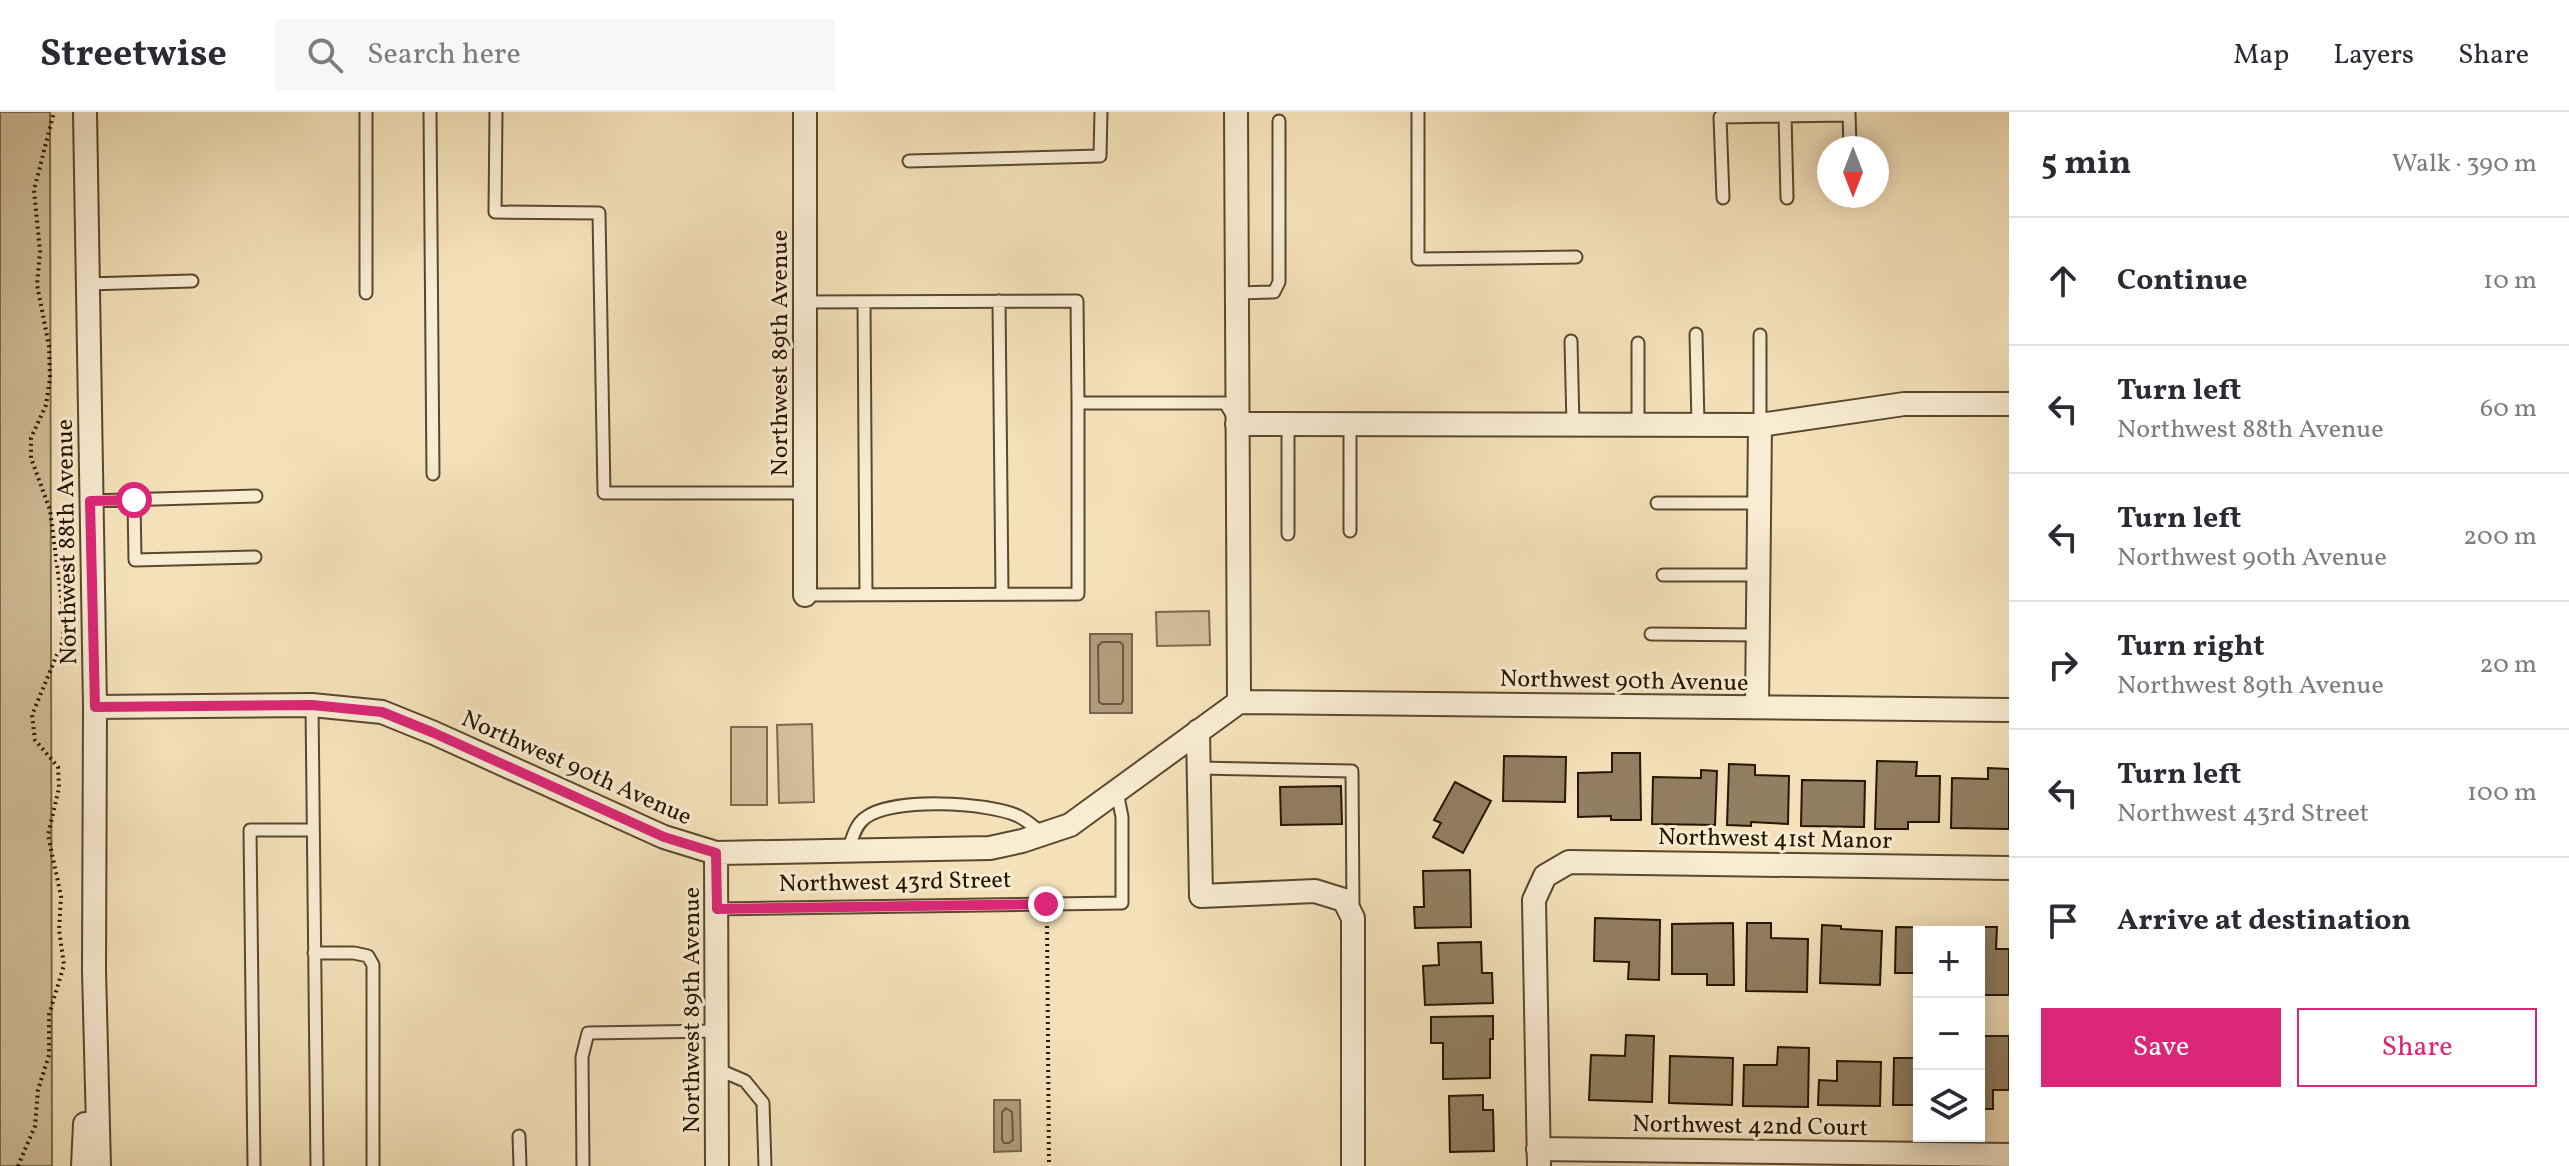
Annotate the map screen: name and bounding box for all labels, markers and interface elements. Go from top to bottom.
search box [275,19,835,91]
text: Streetwise [40,29,227,82]
icon: search [303,33,347,77]
text: Search here [367,34,521,76]
text: Map [2233,36,2289,75]
text: Layers [2333,36,2414,75]
text: Share [2458,36,2529,75]
north arrow [1817,136,1889,208]
text: 5 min [2041,141,2131,188]
text: Walk · 390 m [2392,146,2537,182]
street label: Northwest 89th Avenue [764,230,798,476]
icon: ahead [2041,259,2085,303]
text: Continue [2117,260,2248,302]
text: 10 m [2483,263,2537,299]
text: Turn left [2117,370,2241,412]
icon: left [2041,387,2085,431]
text: 60 m [2480,391,2537,427]
text: Northwest 88th Avenue [2117,412,2384,448]
street label: Northwest 88th Avenue [49,419,87,665]
route start [116,482,152,518]
text: Turn left [2117,498,2241,540]
icon: left [2041,515,2085,559]
text: 200 m [2463,519,2537,555]
text: Northwest 90th Avenue [2117,540,2387,576]
text: Turn right [2117,626,2265,668]
icon: right [2041,643,2085,687]
text: 20 m [2479,647,2537,683]
street label: Northwest 90th Avenue [1499,663,1749,701]
text: Northwest 89th Avenue [2117,668,2384,704]
street label: Northwest 90th Avenue [456,703,697,835]
text: Turn left [2117,754,2241,796]
icon: left [2041,771,2085,815]
text: 100 m [2467,775,2537,811]
text: Northwest 43rd Street [2117,796,2369,832]
street label: Northwest 41st Manor [1658,821,1892,859]
street label: Northwest 43rd Street [778,864,1012,902]
route end [1028,886,1064,922]
street label: Northwest 89th Avenue [676,887,710,1133]
icon: arrive [2041,899,2085,943]
text: Arrive at destination [2117,900,2411,942]
map controls [1913,926,1985,1142]
button: + [1913,926,1985,998]
button: − [1913,998,1985,1070]
button: Save [2041,1008,2281,1087]
button: Share [2297,1008,2537,1087]
button: layers [1913,1070,1985,1142]
street label: Northwest 42nd Court [1632,1108,1868,1146]

